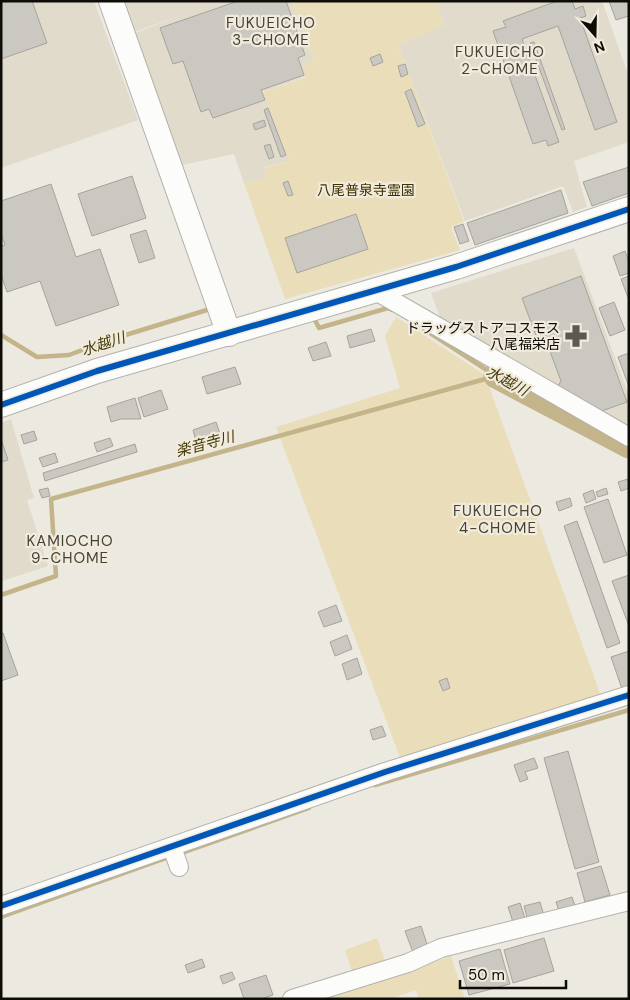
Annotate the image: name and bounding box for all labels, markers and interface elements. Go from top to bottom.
north arrow [570,10,620,60]
district label: FUKUEICHO 3-CHOME [226,13,316,50]
text: N [592,37,607,57]
district label: FUKUEICHO 2-CHOME [455,42,545,79]
park label: 八尾普泉寺霊園 [317,181,415,199]
place label: ドラッグストアコスモス 八尾福栄店 [406,319,560,353]
pharmacy icon: ドラッグストアコスモス 八尾福栄店 [563,323,589,349]
water label: 水越川 [79,327,129,360]
water label: 水越川 [482,361,533,402]
water label: 楽音寺川 [173,426,238,461]
district label: FUKUEICHO 4-CHOME [453,501,543,538]
district label: KAMIOCHO 9-CHOME [26,531,114,568]
scale bar [460,958,566,990]
text: 50 m [468,965,505,985]

